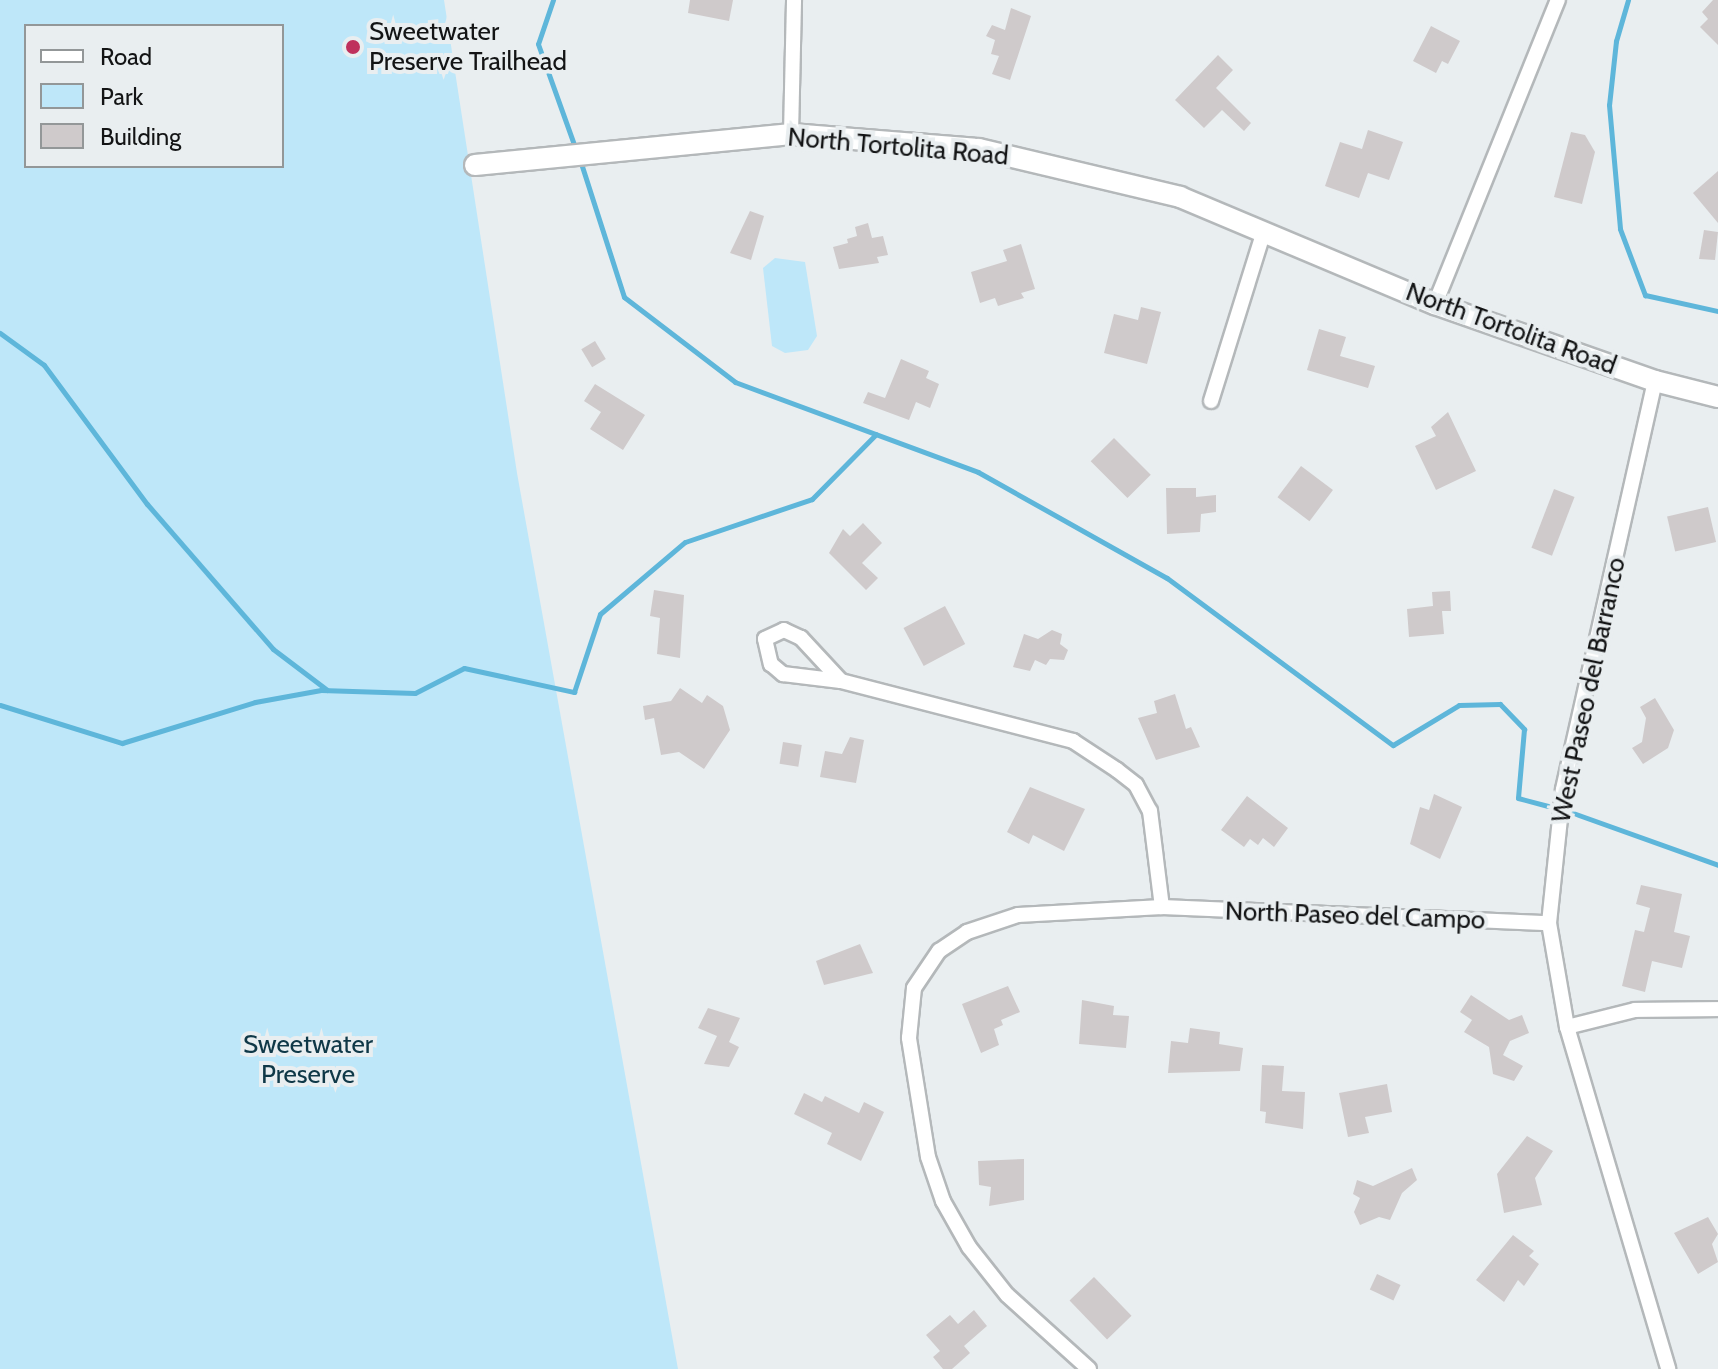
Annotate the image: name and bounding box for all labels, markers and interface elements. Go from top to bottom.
place label: Sweetwater Preserve Trailhead [369,16,567,78]
legend [24,24,284,168]
marker: Sweetwater Preserve Trailhead [344,38,362,56]
text: Road [100,42,152,71]
text: Park [100,82,143,111]
text: Building [100,122,181,151]
street label: North Tortolita Road [786,122,1010,172]
street label: North Tortolita Road [1402,276,1620,382]
street label: West Paseo del Barranco [1546,555,1632,825]
street label: North Paseo del Campo [1224,896,1486,936]
park label: Sweetwater Preserve [243,1029,373,1090]

